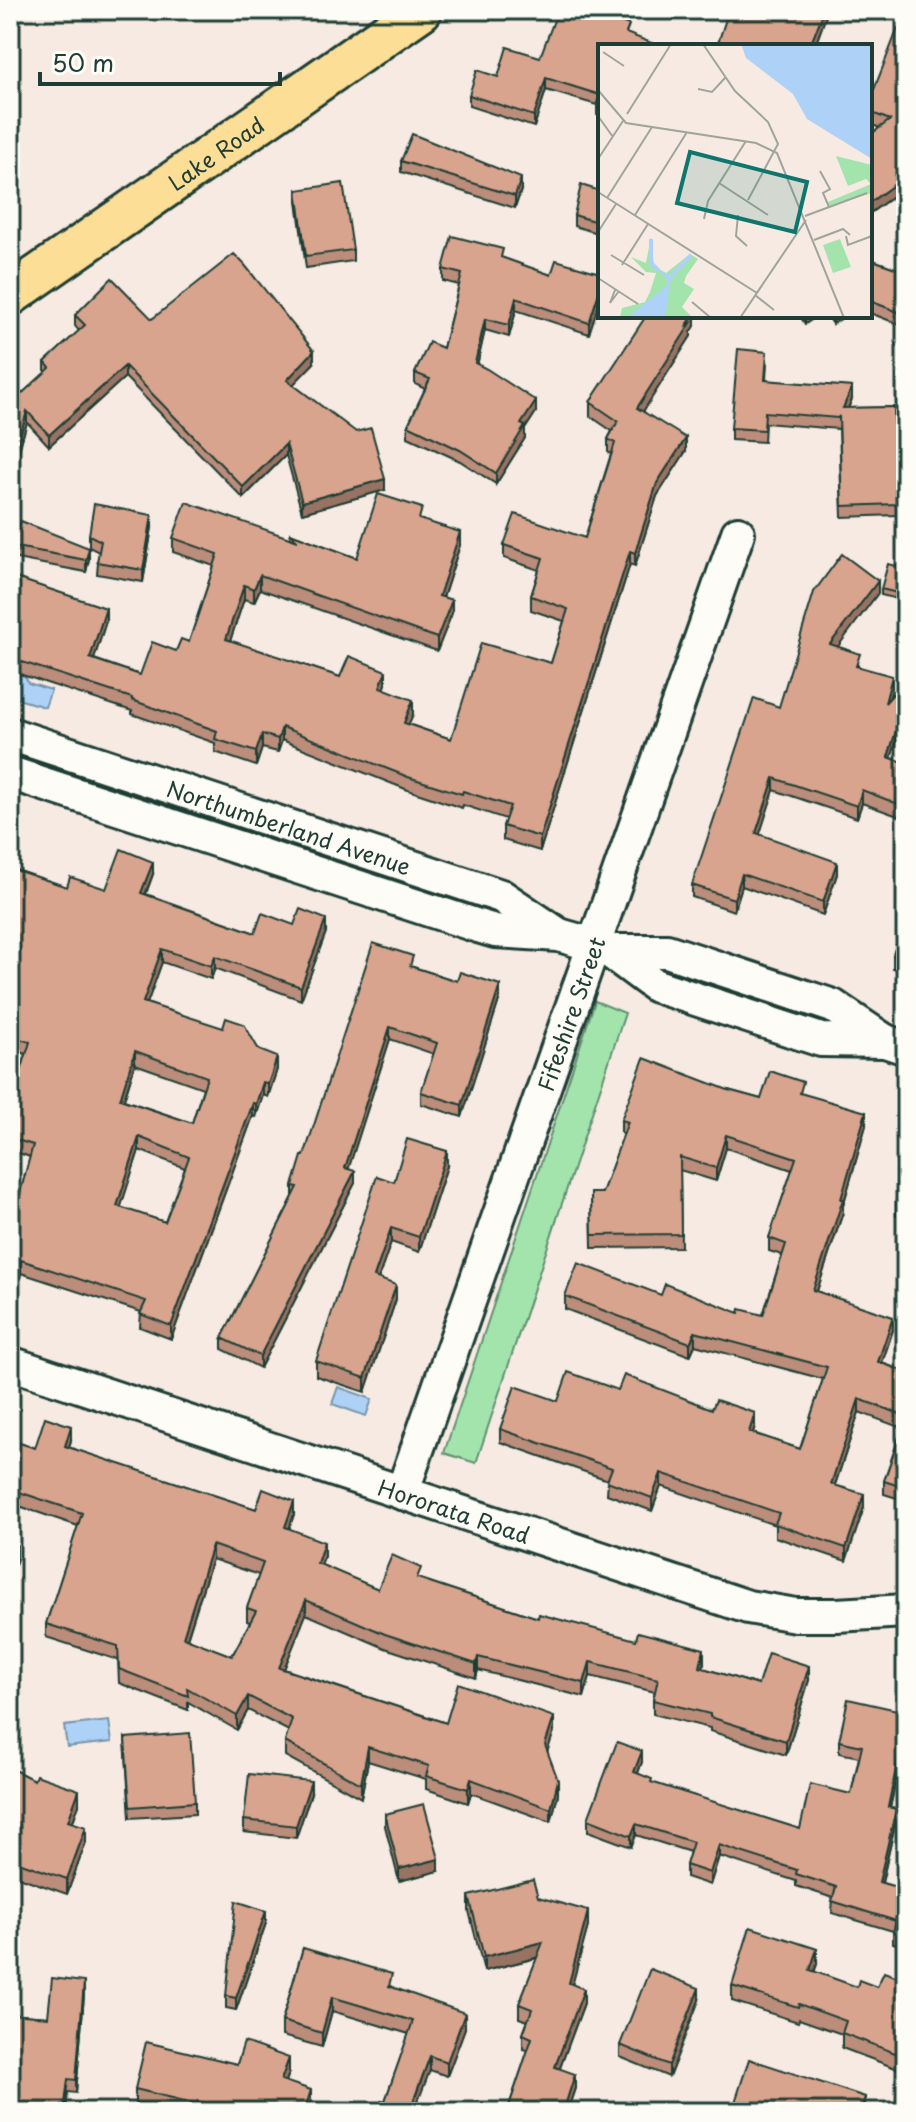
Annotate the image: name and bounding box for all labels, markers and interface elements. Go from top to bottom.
scale bar [40,36,280,86]
text: 50 m [52,44,114,80]
inset map [598,44,872,318]
street label: Lake Road [161,107,270,198]
street label: Northumberland Avenue [163,770,415,882]
street label: Fifeshire Street [528,932,612,1095]
street label: Hororata Road [374,1469,535,1550]

